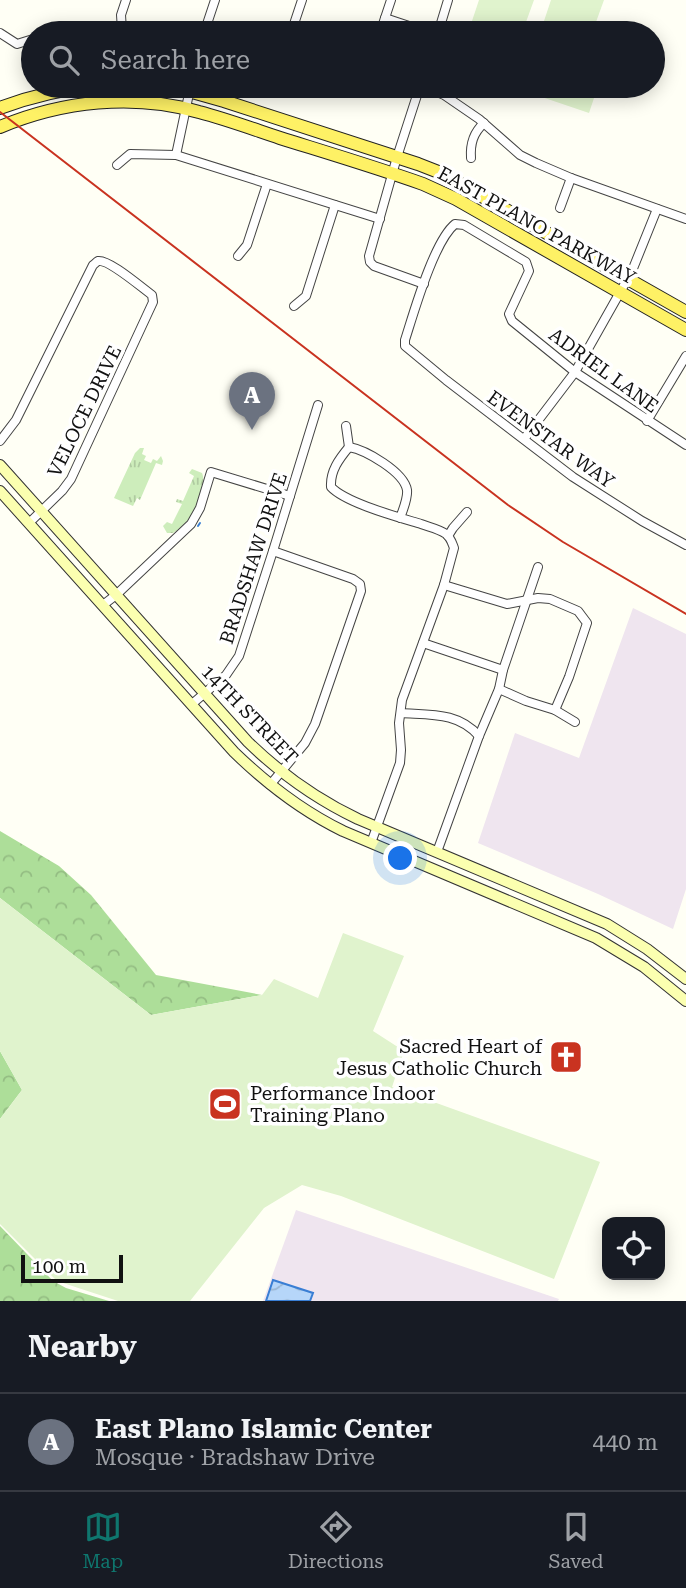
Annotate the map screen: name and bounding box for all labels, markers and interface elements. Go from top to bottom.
search box [21,21,665,98]
icon: search [45,41,83,79]
text: Search here [101,45,250,75]
street label: EAST PLANO PARKWAY [434,161,640,290]
street label: ADRIEL LANE [545,323,663,418]
street label: VELOCE DRIVE [43,342,126,481]
pin: A [229,372,275,430]
street label: EVENSTAR WAY [483,386,619,493]
street label: BRADSHAW DRIVE [215,470,292,647]
street label: 14TH STREET [197,660,303,769]
your location [383,841,417,875]
place label: Sacred Heart of Jesus Catholic Church [336,1035,543,1080]
church icon: Sacred Heart of Jesus Catholic Church [547,1038,585,1076]
place label: Performance Indoor Training Plano [250,1082,435,1127]
sports icon: Performance Indoor Training Plano [206,1085,244,1123]
map controls [602,1217,665,1280]
button: locate [602,1217,665,1280]
scale bar [21,1252,122,1284]
text: 100 m [32,1255,86,1278]
text: Nearby [28,1329,137,1364]
text: East Plano Islamic Center [95,1414,432,1444]
text: A [43,1429,59,1456]
text: 440 m [593,1429,658,1456]
text: Mosque · Bradshaw Drive [95,1444,375,1471]
tab: Map [82,1508,123,1573]
tab: Directions [288,1508,384,1573]
tab: Saved [548,1508,604,1573]

